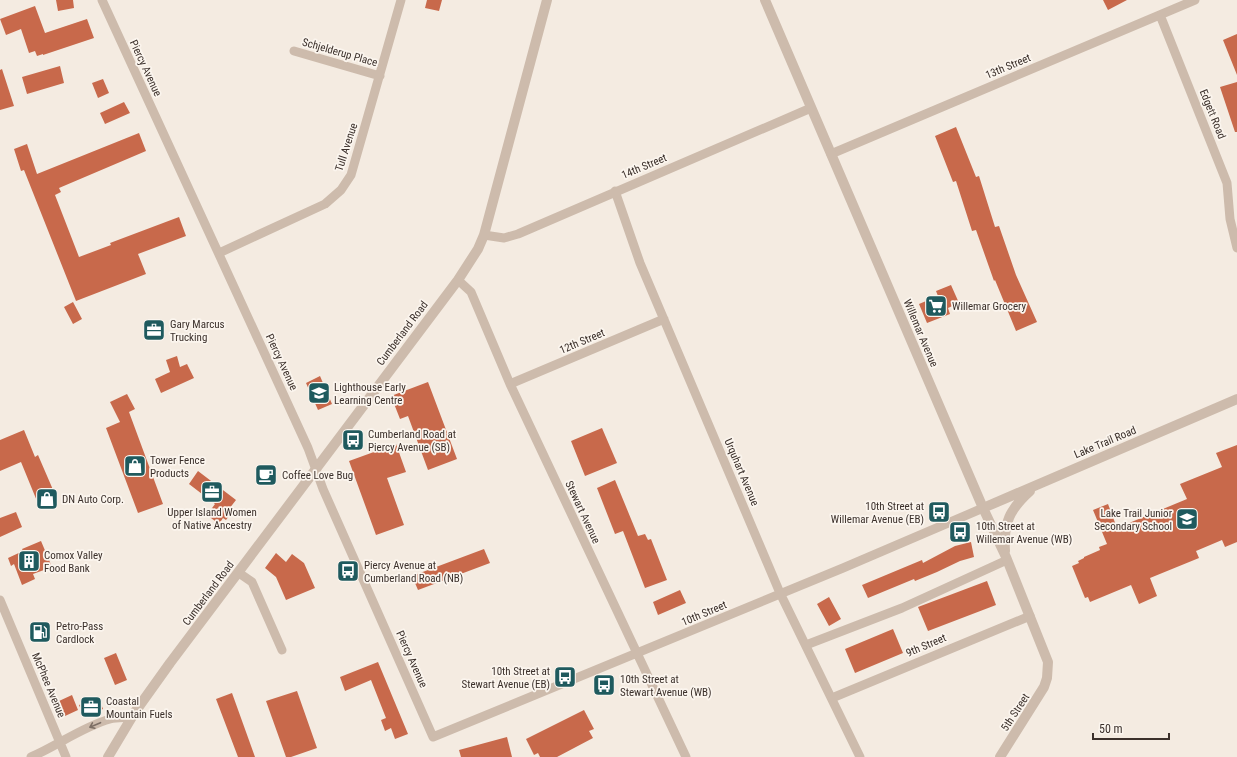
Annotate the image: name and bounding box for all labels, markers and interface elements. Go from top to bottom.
street label: Schjelderup Place [301,36,379,69]
street label: Piercy Avenue [127,38,164,99]
street label: 13th Street [984,51,1033,82]
street label: Edgett Road [1197,87,1228,141]
street label: Tull Avenue [333,121,360,173]
street label: 14th Street [620,151,669,182]
supermarket icon: Willemar Grocery [923,293,949,319]
street label: Willemar Avenue [900,297,941,369]
street label: Cumberland Road [374,299,431,368]
place label: Willemar Grocery [952,300,1026,313]
office icon: Gary Marcus Trucking [141,317,167,343]
place label: Gary Marcus Trucking [170,318,225,344]
street label: 12th Street [558,326,607,357]
street label: Piercy Avenue [263,332,300,393]
school or university icon: Lighthouse Early Learning Centre [306,380,332,406]
place label: Lighthouse Early Learning Centre [334,381,406,407]
street label: Lake Trail Road [1072,424,1138,461]
bus stop icon: Cumberland Road at Piercy Avenue (SB) [340,427,366,453]
place label: Cumberland Road at Piercy Avenue (SB) [368,428,456,454]
street label: Urquhart Avenue [722,437,762,508]
shop icon: Tower Fence Products [122,453,148,479]
place label: Tower Fence Products [150,454,205,480]
cafe icon: Coffee Love Bug [253,462,279,488]
place label: Coffee Love Bug [282,469,353,482]
office icon: Upper Island Women of Native Ancestry [199,479,225,505]
street label: Stewart Avenue [562,479,603,546]
shop icon: DN Auto Corp. [34,486,60,512]
place label: DN Auto Corp. [62,493,124,506]
bus stop icon: 10th Street at Willemar Avenue (EB) [926,499,952,525]
place label: 10th Street at Willemar Avenue (EB) [831,500,924,526]
place label: Upper Island Women of Native Ancestry [167,506,257,532]
school or university icon: Lake Trail Junior Secondary School [1174,506,1200,532]
place label: Lake Trail Junior Secondary School [1094,507,1173,533]
bus stop icon: 10th Street at Willemar Avenue (WB) [947,519,973,545]
place label: 10th Street at Willemar Avenue (WB) [976,520,1072,546]
building icon: Comox Valley Food Bank [16,548,42,574]
place label: Comox Valley Food Bank [44,549,103,575]
bus stop icon: Piercy Avenue at Cumberland Road (NB) [335,558,361,584]
street label: Cumberland Road [180,559,237,628]
place label: Piercy Avenue at Cumberland Road (NB) [364,559,463,585]
street label: 10th Street [680,598,729,629]
fuel station icon: Petro-Pass Cardlock [27,619,53,645]
place label: Petro-Pass Cardlock [56,620,103,646]
street label: Piercy Avenue [393,629,430,690]
street label: 9th Street [904,631,948,660]
street label: McPhee Avenue [29,651,68,720]
bus stop icon: 10th Street at Stewart Avenue (EB) [552,664,578,690]
place label: 10th Street at Stewart Avenue (EB) [461,665,550,691]
bus stop icon: 10th Street at Stewart Avenue (WB) [591,672,617,698]
place label: 10th Street at Stewart Avenue (WB) [620,673,712,699]
street label: 5th Street [998,691,1032,734]
office icon: Coastal Mountain Fuels [78,694,104,720]
place label: Coastal Mountain Fuels [106,695,173,721]
scale bar [1093,715,1169,741]
one-way arrow [89,722,101,730]
text: 50 m [1099,722,1123,736]

